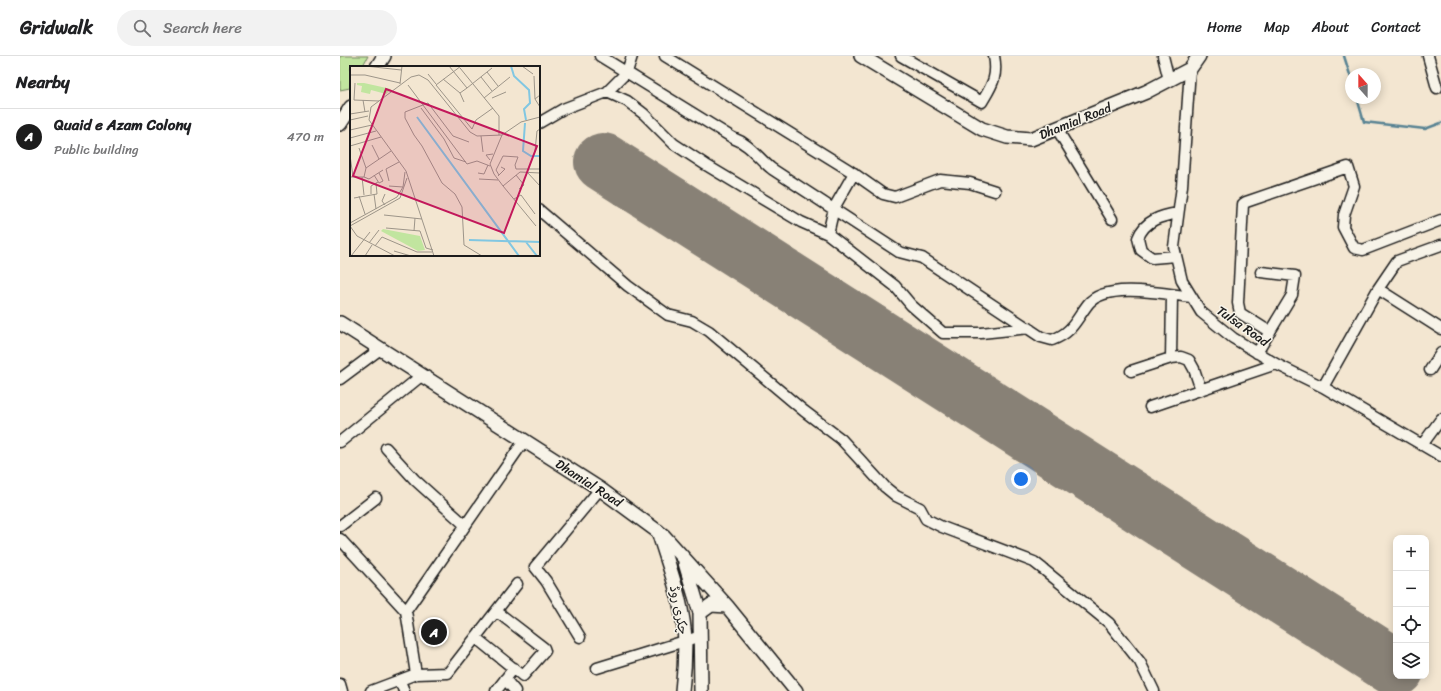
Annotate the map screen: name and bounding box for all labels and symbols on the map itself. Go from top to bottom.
inset map [350,66,540,256]
north arrow [1345,68,1381,104]
street label: Dhamial Road [1035,96,1116,146]
street label: Tulsa Road [1212,299,1275,353]
street label: Dhamial Road [551,453,628,514]
your location [1011,469,1031,489]
street label: چکری روڈ [663,584,695,637]
pin: A [421,617,447,647]

